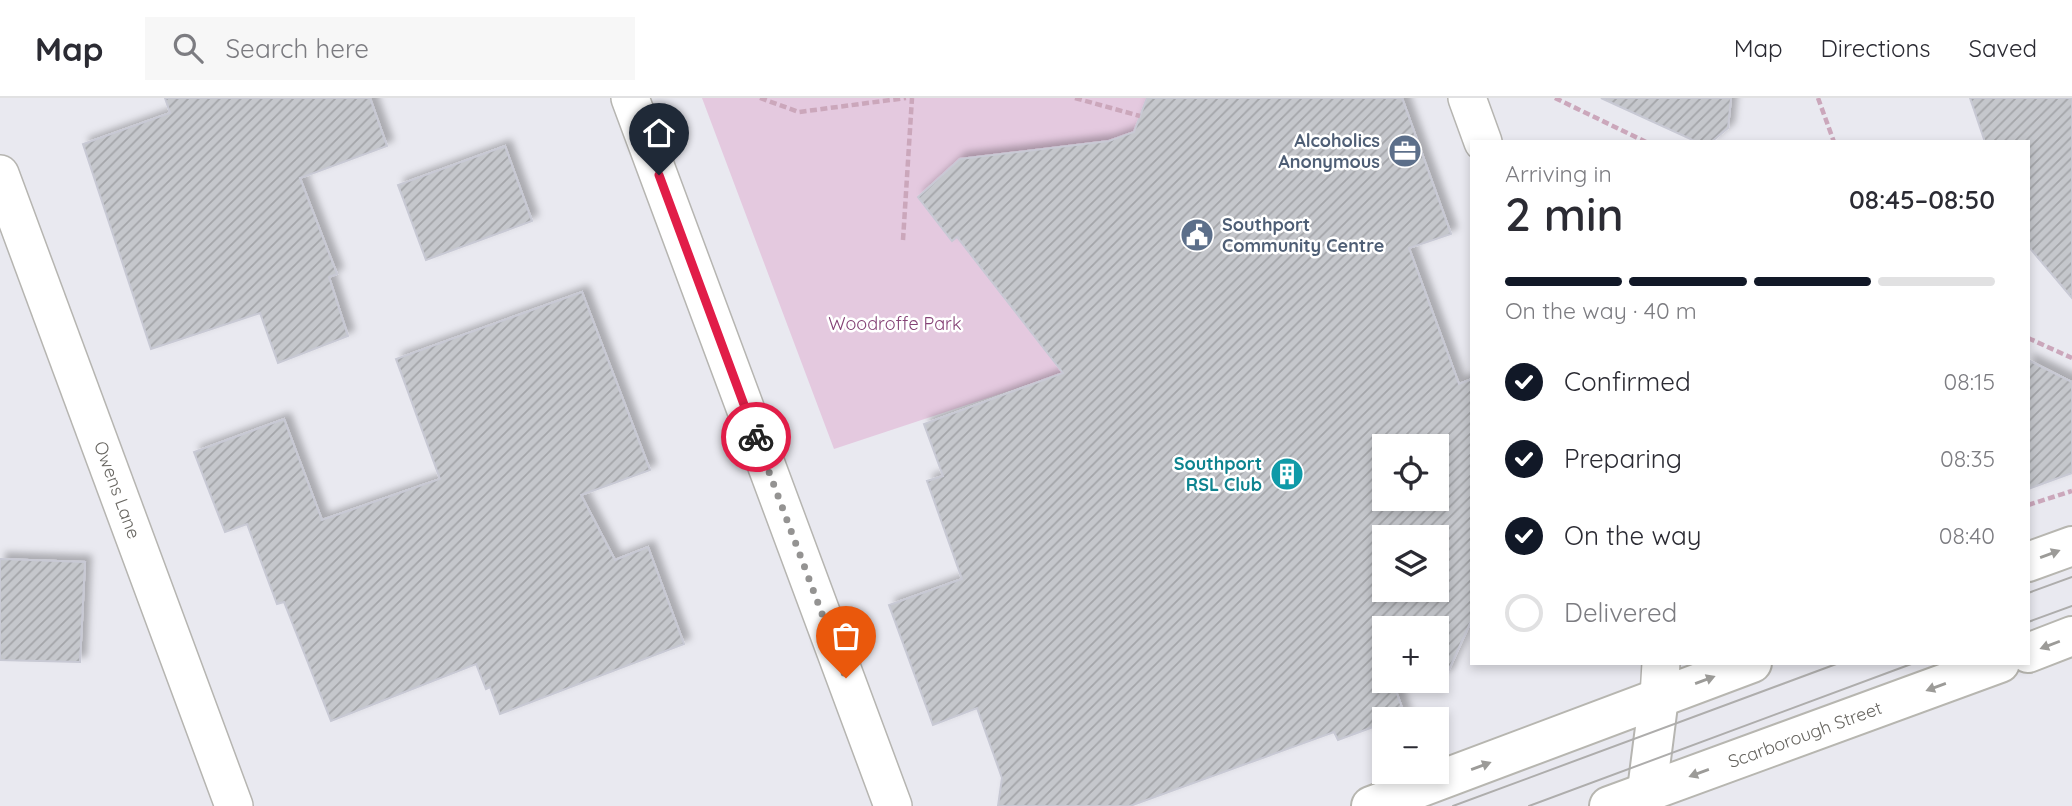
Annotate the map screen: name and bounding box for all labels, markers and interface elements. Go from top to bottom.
search box [145,17,635,80]
text: Map [35,28,103,69]
icon: search [169,29,207,67]
text: Search here [225,32,369,65]
text: Map [1734,33,1783,63]
text: Directions [1821,33,1931,63]
text: Saved [1969,33,2037,63]
pin [629,103,689,175]
icon: home [640,114,678,152]
place label: Alcoholics Anonymous [1278,129,1380,173]
office icon: Alcoholics Anonymous [1386,132,1424,170]
text: Arriving in [1505,159,1612,188]
text: 08:45–08:50 [1849,183,1995,216]
text: 2 min [1505,185,1624,243]
place label: Southport Community Centre [1222,213,1384,257]
public building icon: Southport Community Centre [1178,216,1216,254]
text: On the way · 40 m [1505,296,1697,325]
park label: Woodroffe Park [828,312,962,335]
icon: check [1505,363,1543,401]
text: Confirmed [1564,365,1691,398]
text: 08:15 [1944,367,1995,396]
courier [721,402,791,472]
icon: bike [737,418,775,456]
map controls [1372,434,1449,784]
button: locate [1372,434,1449,511]
street label: Owens Lane [89,438,146,542]
icon: check [1505,440,1543,478]
text: Preparing [1564,442,1682,475]
text: 08:35 [1940,444,1995,473]
place label: Southport RSL Club [1174,452,1262,496]
building icon: Southport RSL Club [1268,455,1306,493]
icon: check [1505,517,1543,555]
text: On the way [1564,519,1702,552]
text: 08:40 [1939,521,1995,550]
button: layers [1372,525,1449,602]
one-way arrow [2040,548,2061,559]
text: Delivered [1564,596,1677,629]
pin [816,606,876,678]
button: + [1372,616,1449,693]
icon: bag [827,617,865,655]
one-way arrow [2040,639,2061,650]
one-way arrow [1695,674,1716,685]
one-way arrow [1926,682,1947,693]
street label: Scarborough Street [1725,696,1885,773]
button: − [1372,707,1449,784]
one-way arrow [1471,760,1492,771]
one-way arrow [1689,768,1710,779]

